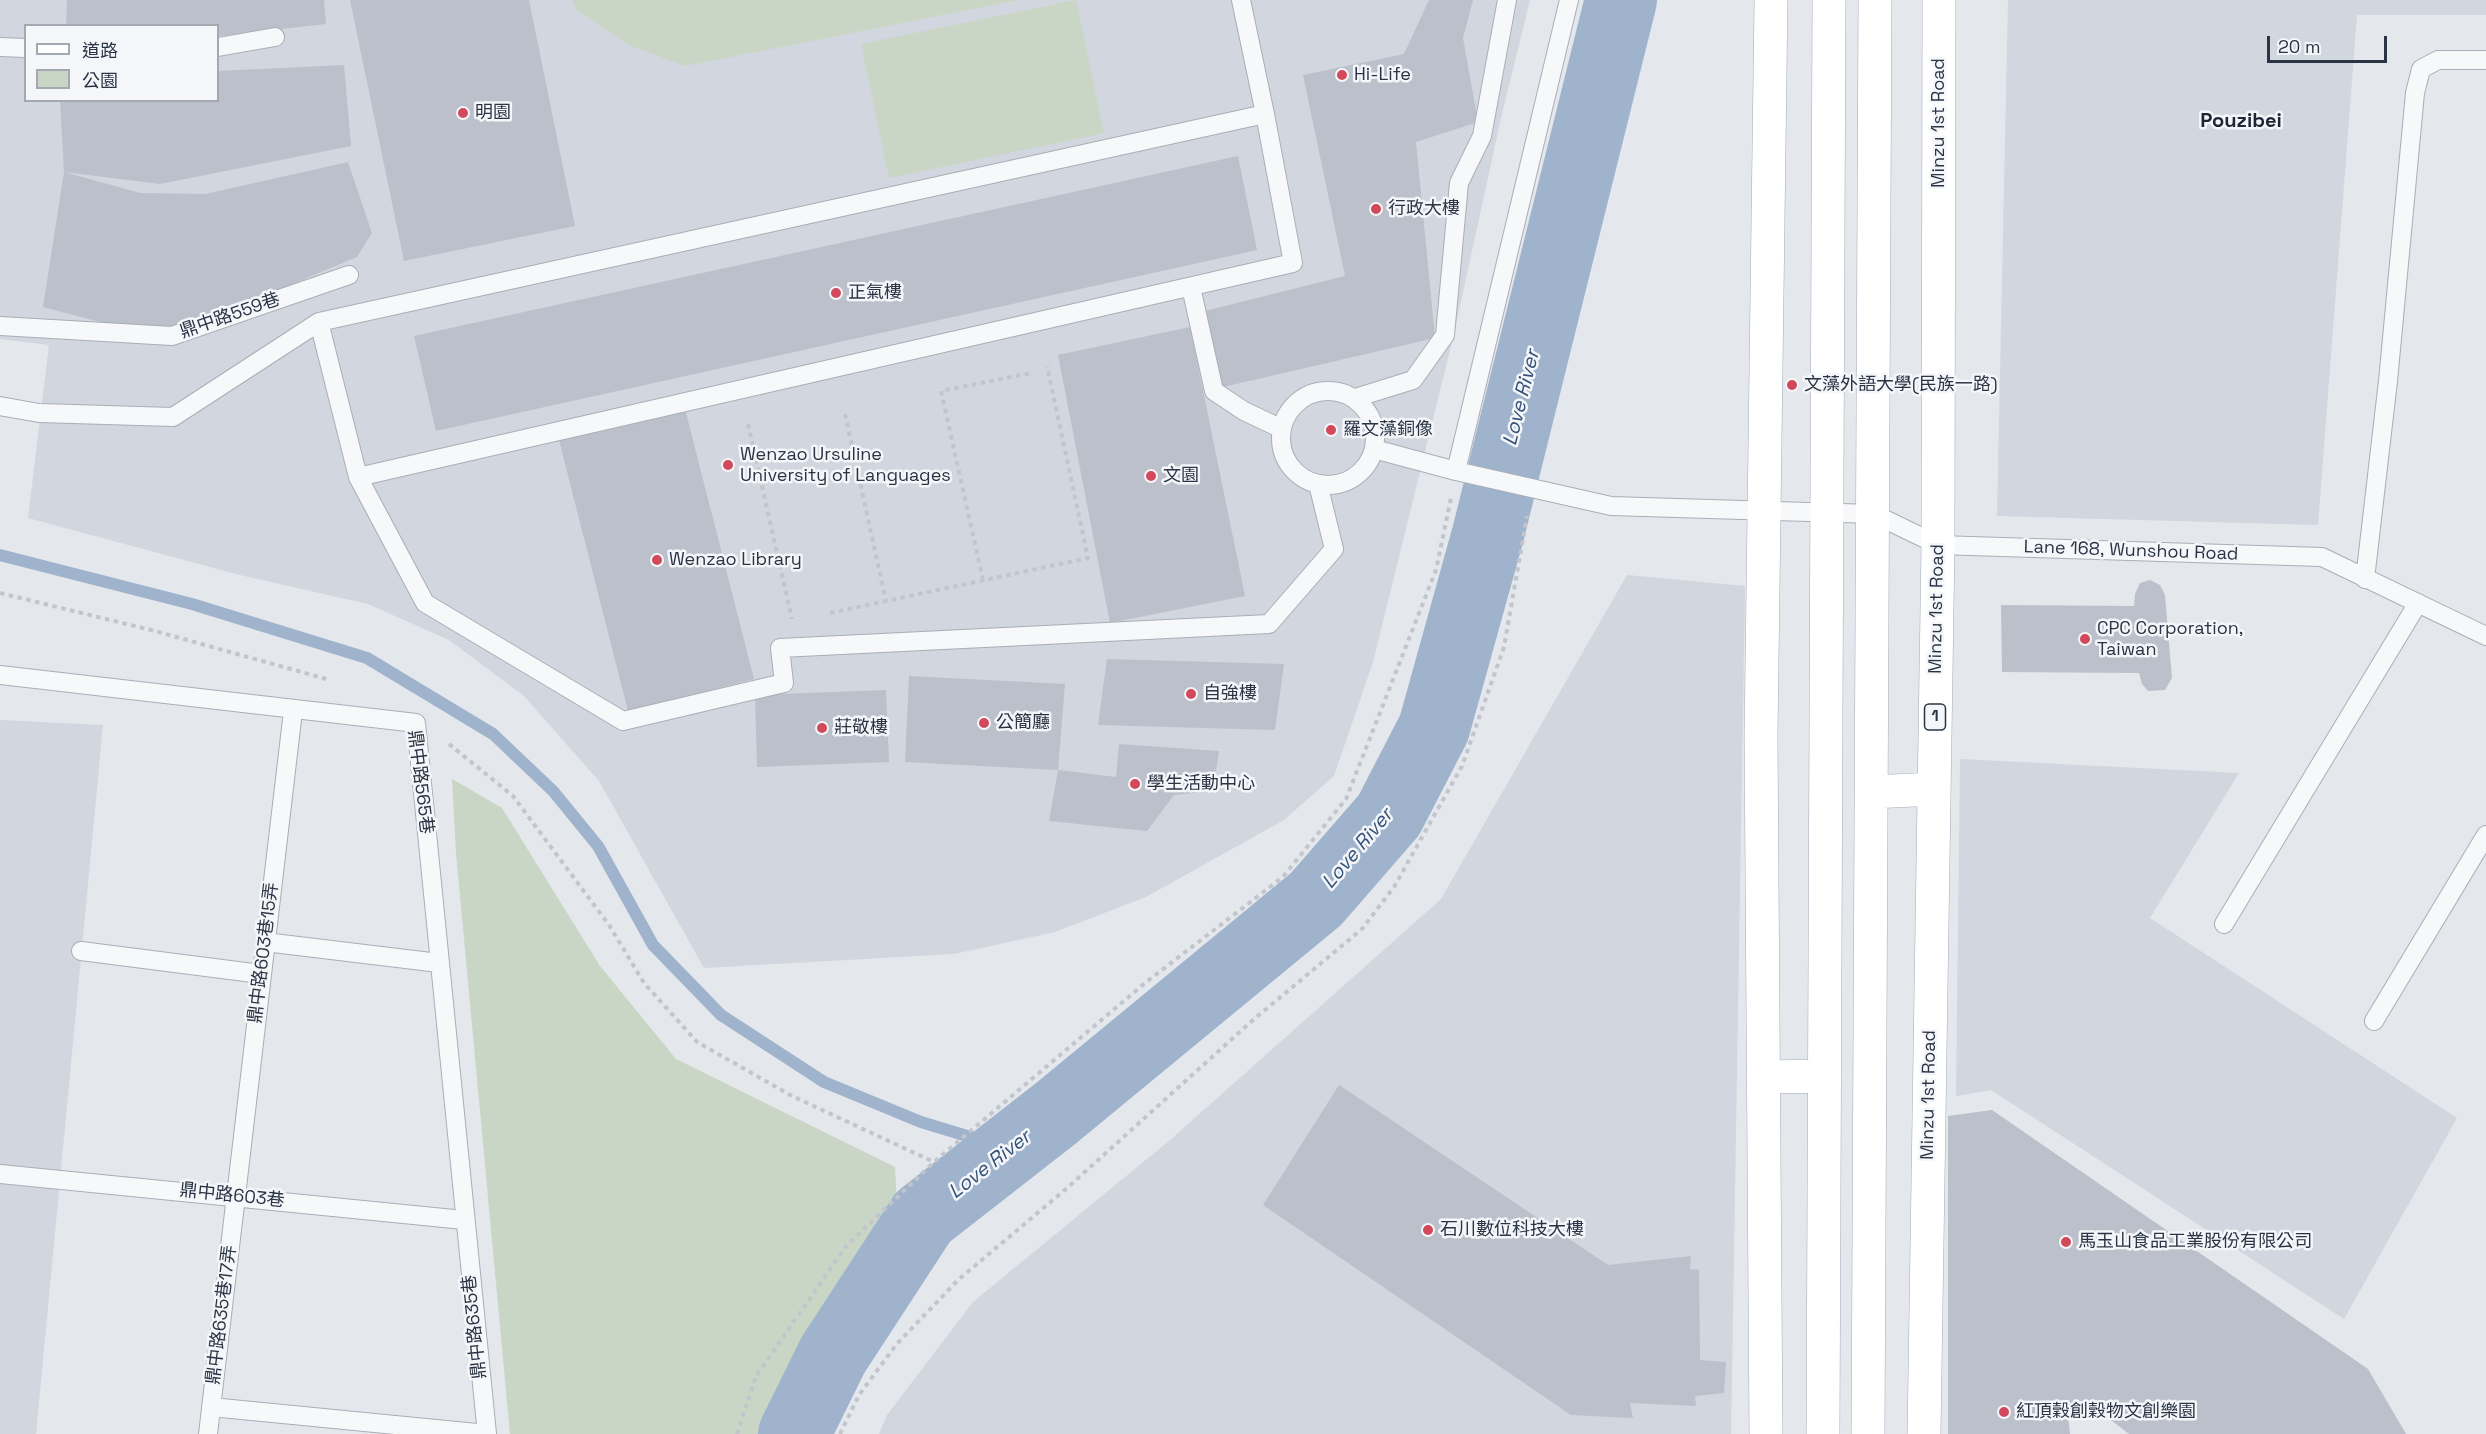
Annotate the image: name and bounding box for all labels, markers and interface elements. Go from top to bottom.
legend [24,24,219,102]
scale bar [2270,24,2390,62]
text: 20 m [2278,35,2321,58]
text: 道路 [82,39,118,62]
street label: Minzu 1st Road [1928,58,1950,188]
place label: Hi-Life [1354,64,1411,86]
marker: Hi-Life [1335,68,1349,82]
text: 公園 [82,69,118,92]
place label: 明園 [475,102,511,124]
marker: 明園 [456,106,470,120]
district label: Pouzibei [2200,110,2282,134]
place label: 行政大樓 [1388,198,1460,220]
marker: 行政大樓 [1369,202,1383,216]
place label: 正氣樓 [848,282,902,304]
marker: 正氣樓 [829,286,843,300]
street label: 鼎中路559巷 [177,289,283,343]
water label: Love River [1499,348,1545,448]
place label: 文藻外語大學(民族一路) [1804,374,1998,396]
marker: 文藻外語大學(民族一路) [1785,378,1799,392]
place label: 羅文藻銅像 [1343,419,1433,441]
marker: 羅文藻銅像 [1324,423,1338,437]
place label: Wenzao Ursuline University of Languages [740,444,951,486]
marker: Wenzao Ursuline University of Languages [721,458,735,472]
place label: 文園 [1163,465,1199,487]
marker: 文園 [1144,469,1158,483]
street label: Lane 168, Wunshou Road [2023,536,2239,566]
street label: Minzu 1st Road [1925,544,1949,674]
place label: Wenzao Library [669,549,802,571]
marker: Wenzao Library [650,553,664,567]
place label: CPC Corporation, Taiwan [2097,618,2243,660]
marker: CPC Corporation, Taiwan [2078,632,2092,646]
place label: 自強樓 [1203,683,1257,705]
marker: 自強樓 [1184,687,1198,701]
road number: 1 [1924,704,1946,730]
place label: 公簡廳 [996,712,1050,734]
marker: 公簡廳 [977,716,991,730]
place label: 莊敬樓 [834,717,888,739]
marker: 莊敬樓 [815,721,829,735]
street label: 鼎中路565巷 [403,729,437,835]
place label: 學生活動中心 [1147,773,1255,795]
marker: 學生活動中心 [1128,777,1142,791]
water label: Love River [1317,804,1399,894]
street label: 鼎中路603巷15弄 [245,881,283,1025]
street label: Minzu 1st Road [1917,1030,1941,1160]
water label: Love River [944,1126,1036,1204]
street label: 鼎中路603巷 [178,1180,286,1212]
place label: 石川數位科技大樓 [1440,1219,1584,1241]
marker: 石川數位科技大樓 [1421,1223,1435,1237]
place label: 馬玉山食品工業股份有限公司 [2078,1231,2312,1253]
marker: 馬玉山食品工業股份有限公司 [2059,1235,2073,1249]
street label: 鼎中路635巷17弄 [203,1244,241,1386]
street label: 鼎中路635巷 [459,1274,491,1380]
place label: 紅頂穀創穀物文創樂園 [2016,1401,2196,1423]
marker: 紅頂穀創穀物文創樂園 [1997,1405,2011,1419]

